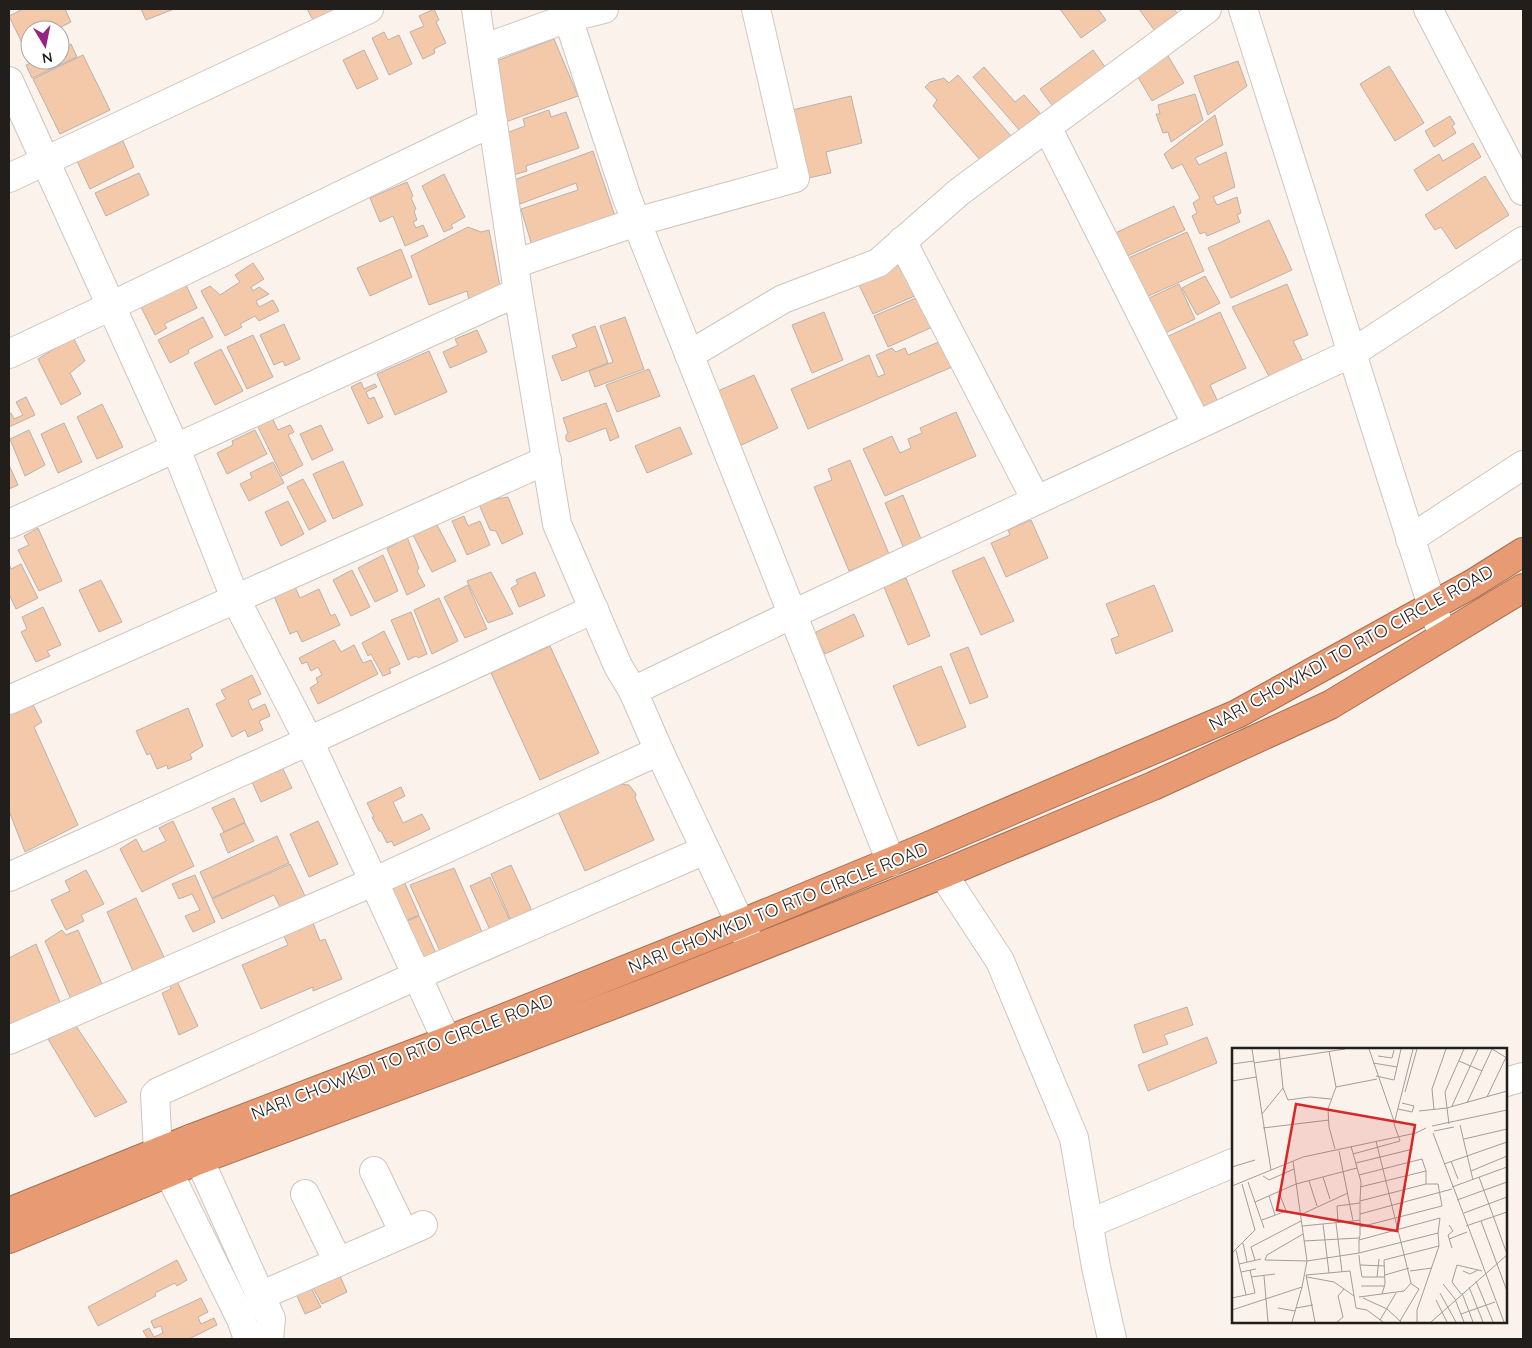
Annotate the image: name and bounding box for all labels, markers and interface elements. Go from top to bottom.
north arrow [20,20,70,70]
text: N [41,48,54,68]
street label: NARI CHOWKDI TO RTO CIRCLE ROAD [1205,560,1497,736]
street label: NARI CHOWKDI TO RTO CIRCLE ROAD [624,837,931,978]
street label: NARI CHOWKDI TO RTO CIRCLE ROAD [248,988,556,1125]
inset map [1232,1048,1507,1323]

